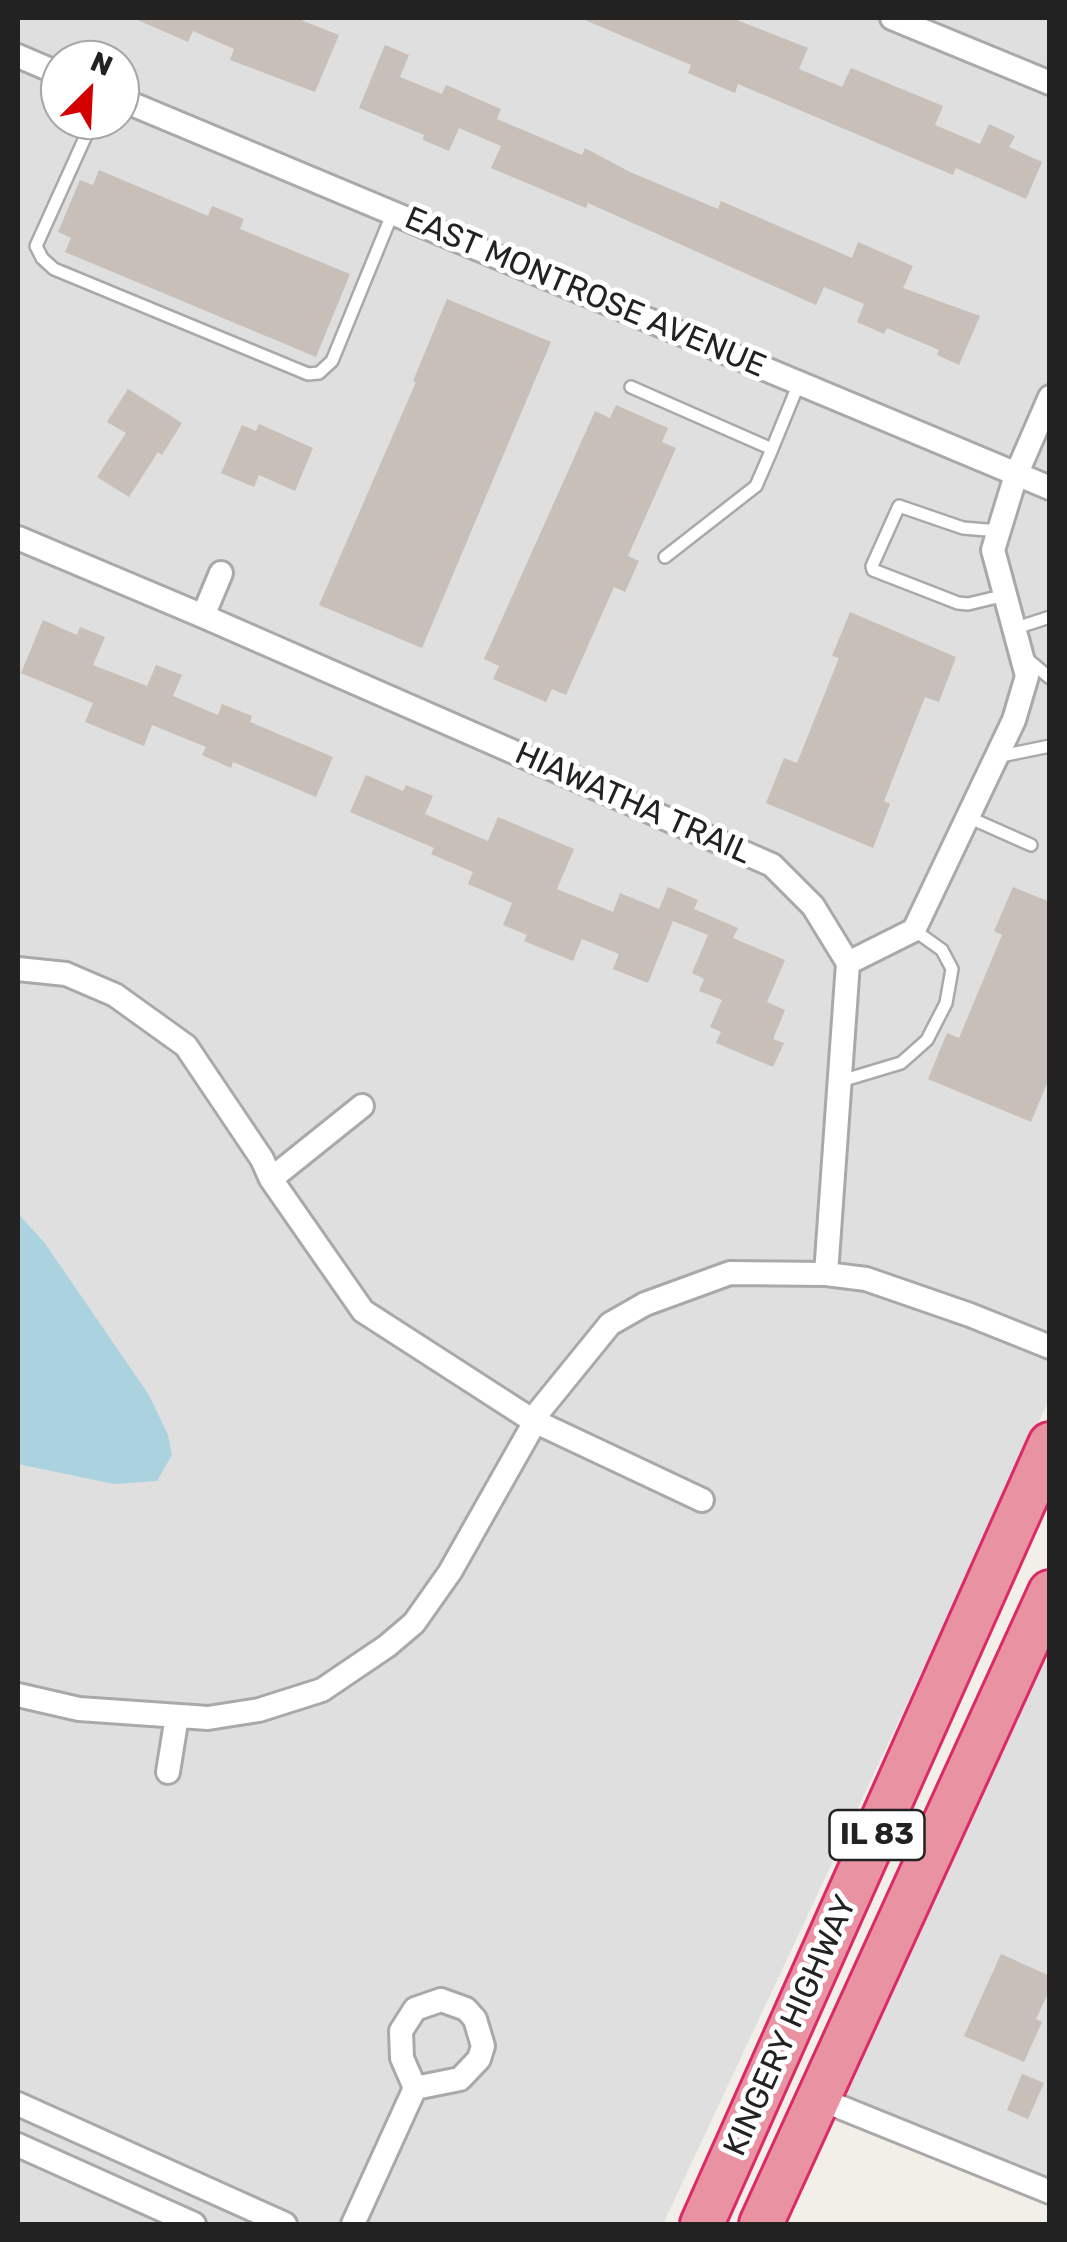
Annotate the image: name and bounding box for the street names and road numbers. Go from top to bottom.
street label: EAST MONTROSE AVENUE [399,199,771,387]
street label: HIAWATHA TRAIL [509,735,757,873]
road number: IL 83 [830,1810,924,1860]
street label: KINGERY HIGHWAY [716,1890,866,2162]

